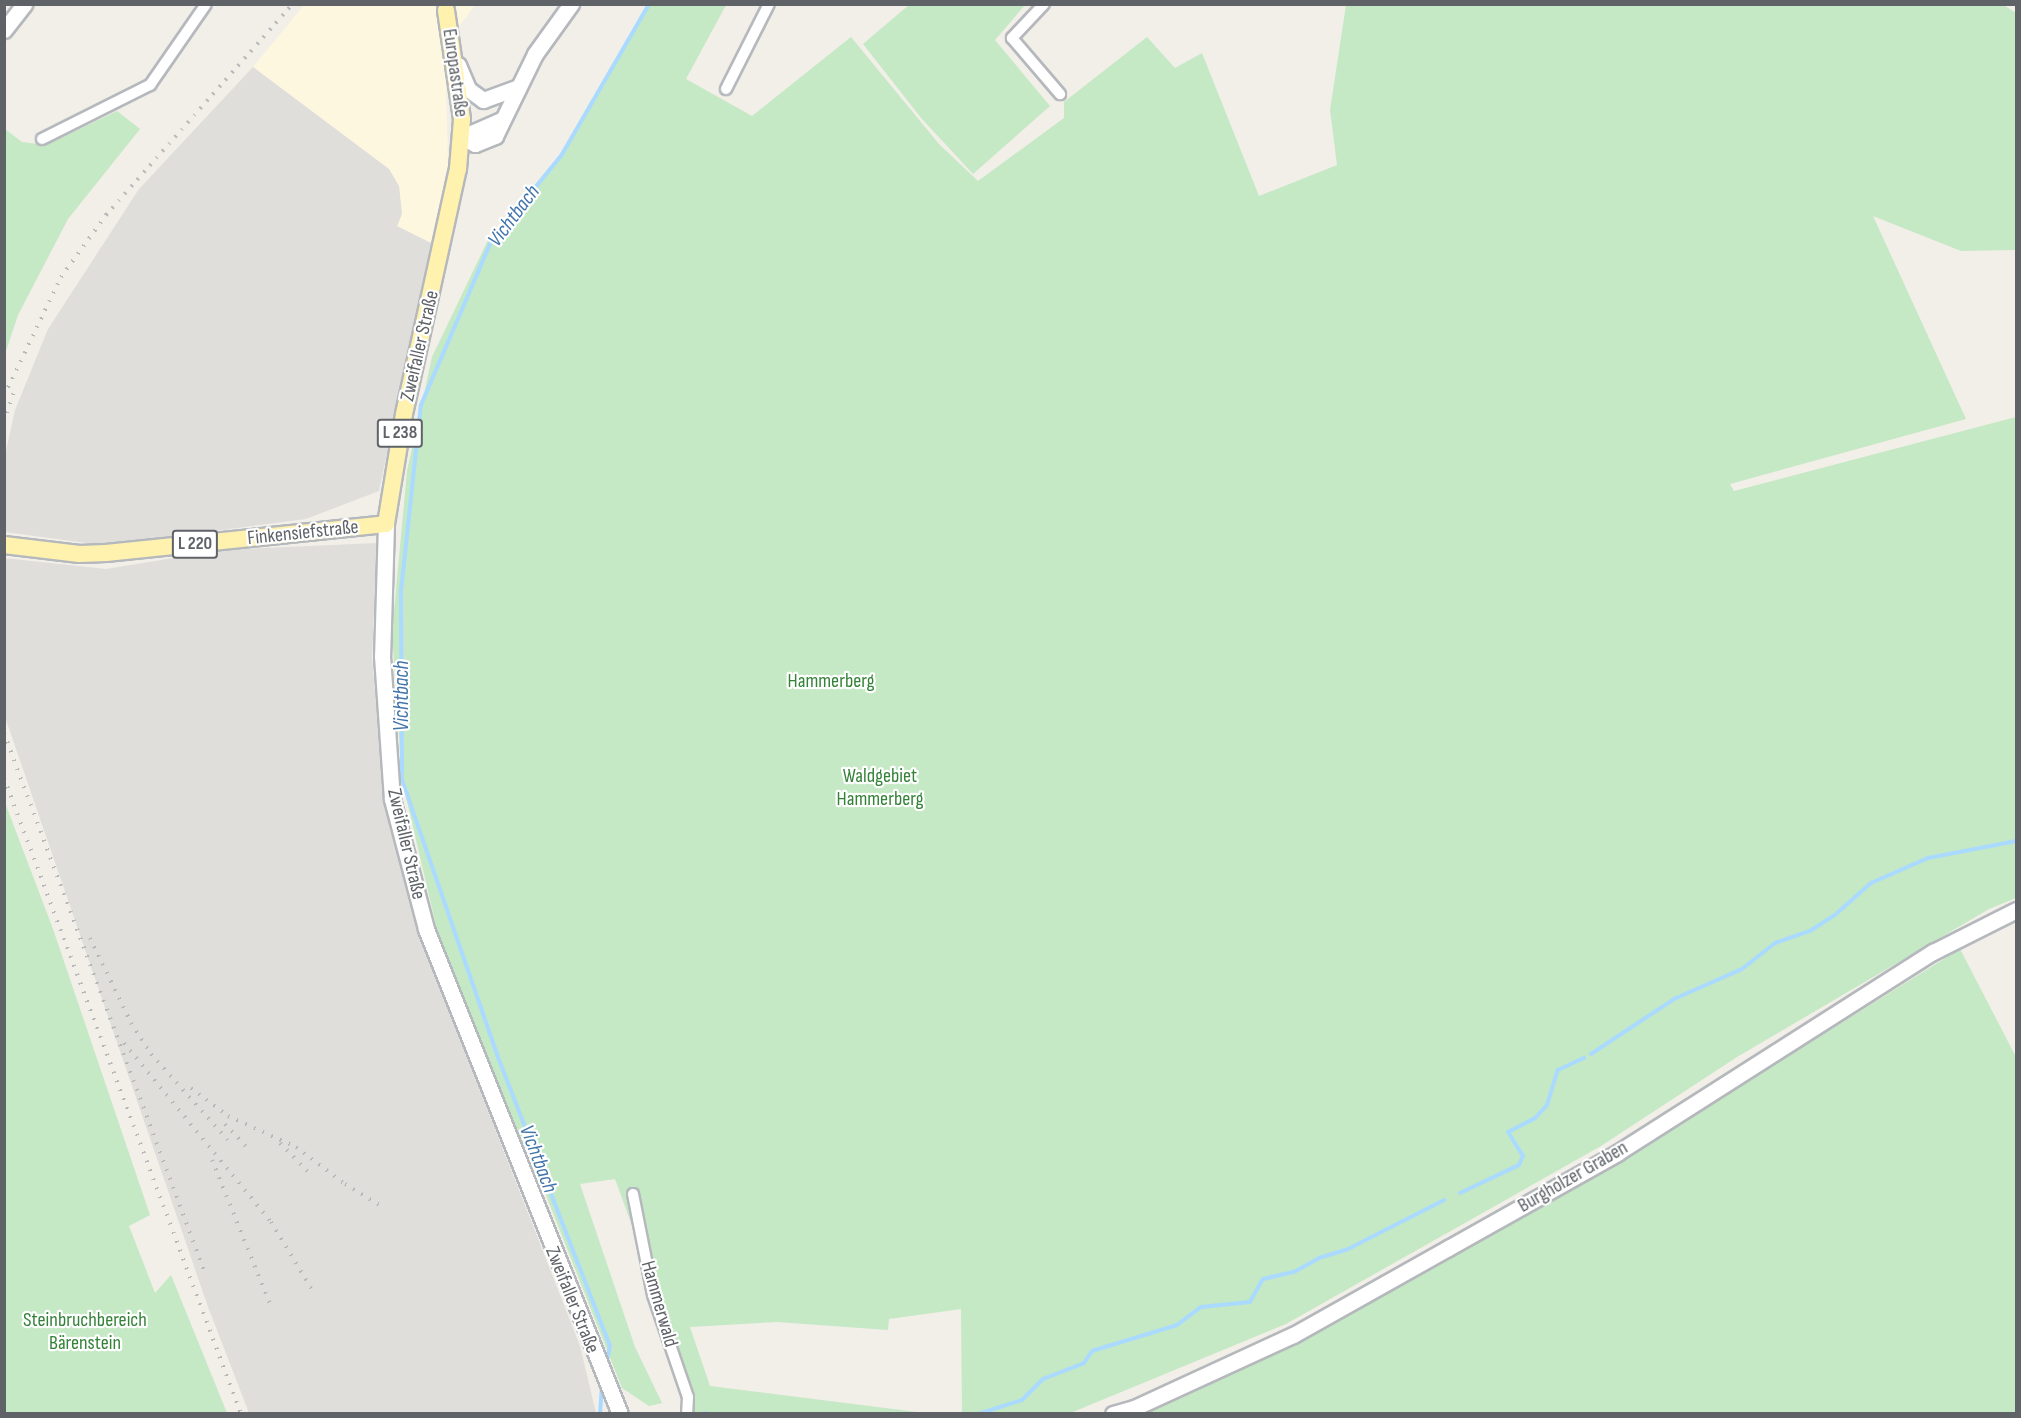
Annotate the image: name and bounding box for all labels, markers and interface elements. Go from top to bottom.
street label: Europastraße [437,27,473,119]
water label: Vichtbach [483,180,545,252]
street label: Zweifaller Straße [396,288,444,404]
road number: L 238 [376,418,424,448]
street label: Finkensiefstraße [246,515,360,551]
road number: L 220 [171,529,219,559]
water label: Vichtbach [389,661,415,731]
park label: Hammerberg [788,669,874,693]
park label: Waldgebiet Hammerberg [837,764,923,811]
street label: Zweifaller Straße [382,786,430,902]
water label: Vichtbach [514,1122,562,1196]
street label: Burgholzer Graben [1514,1136,1632,1218]
street label: Zweifaller Straße [540,1243,604,1357]
street label: Hammerwald [635,1258,683,1350]
park label: Steinbruchbereich Bärenstein [23,1309,147,1356]

